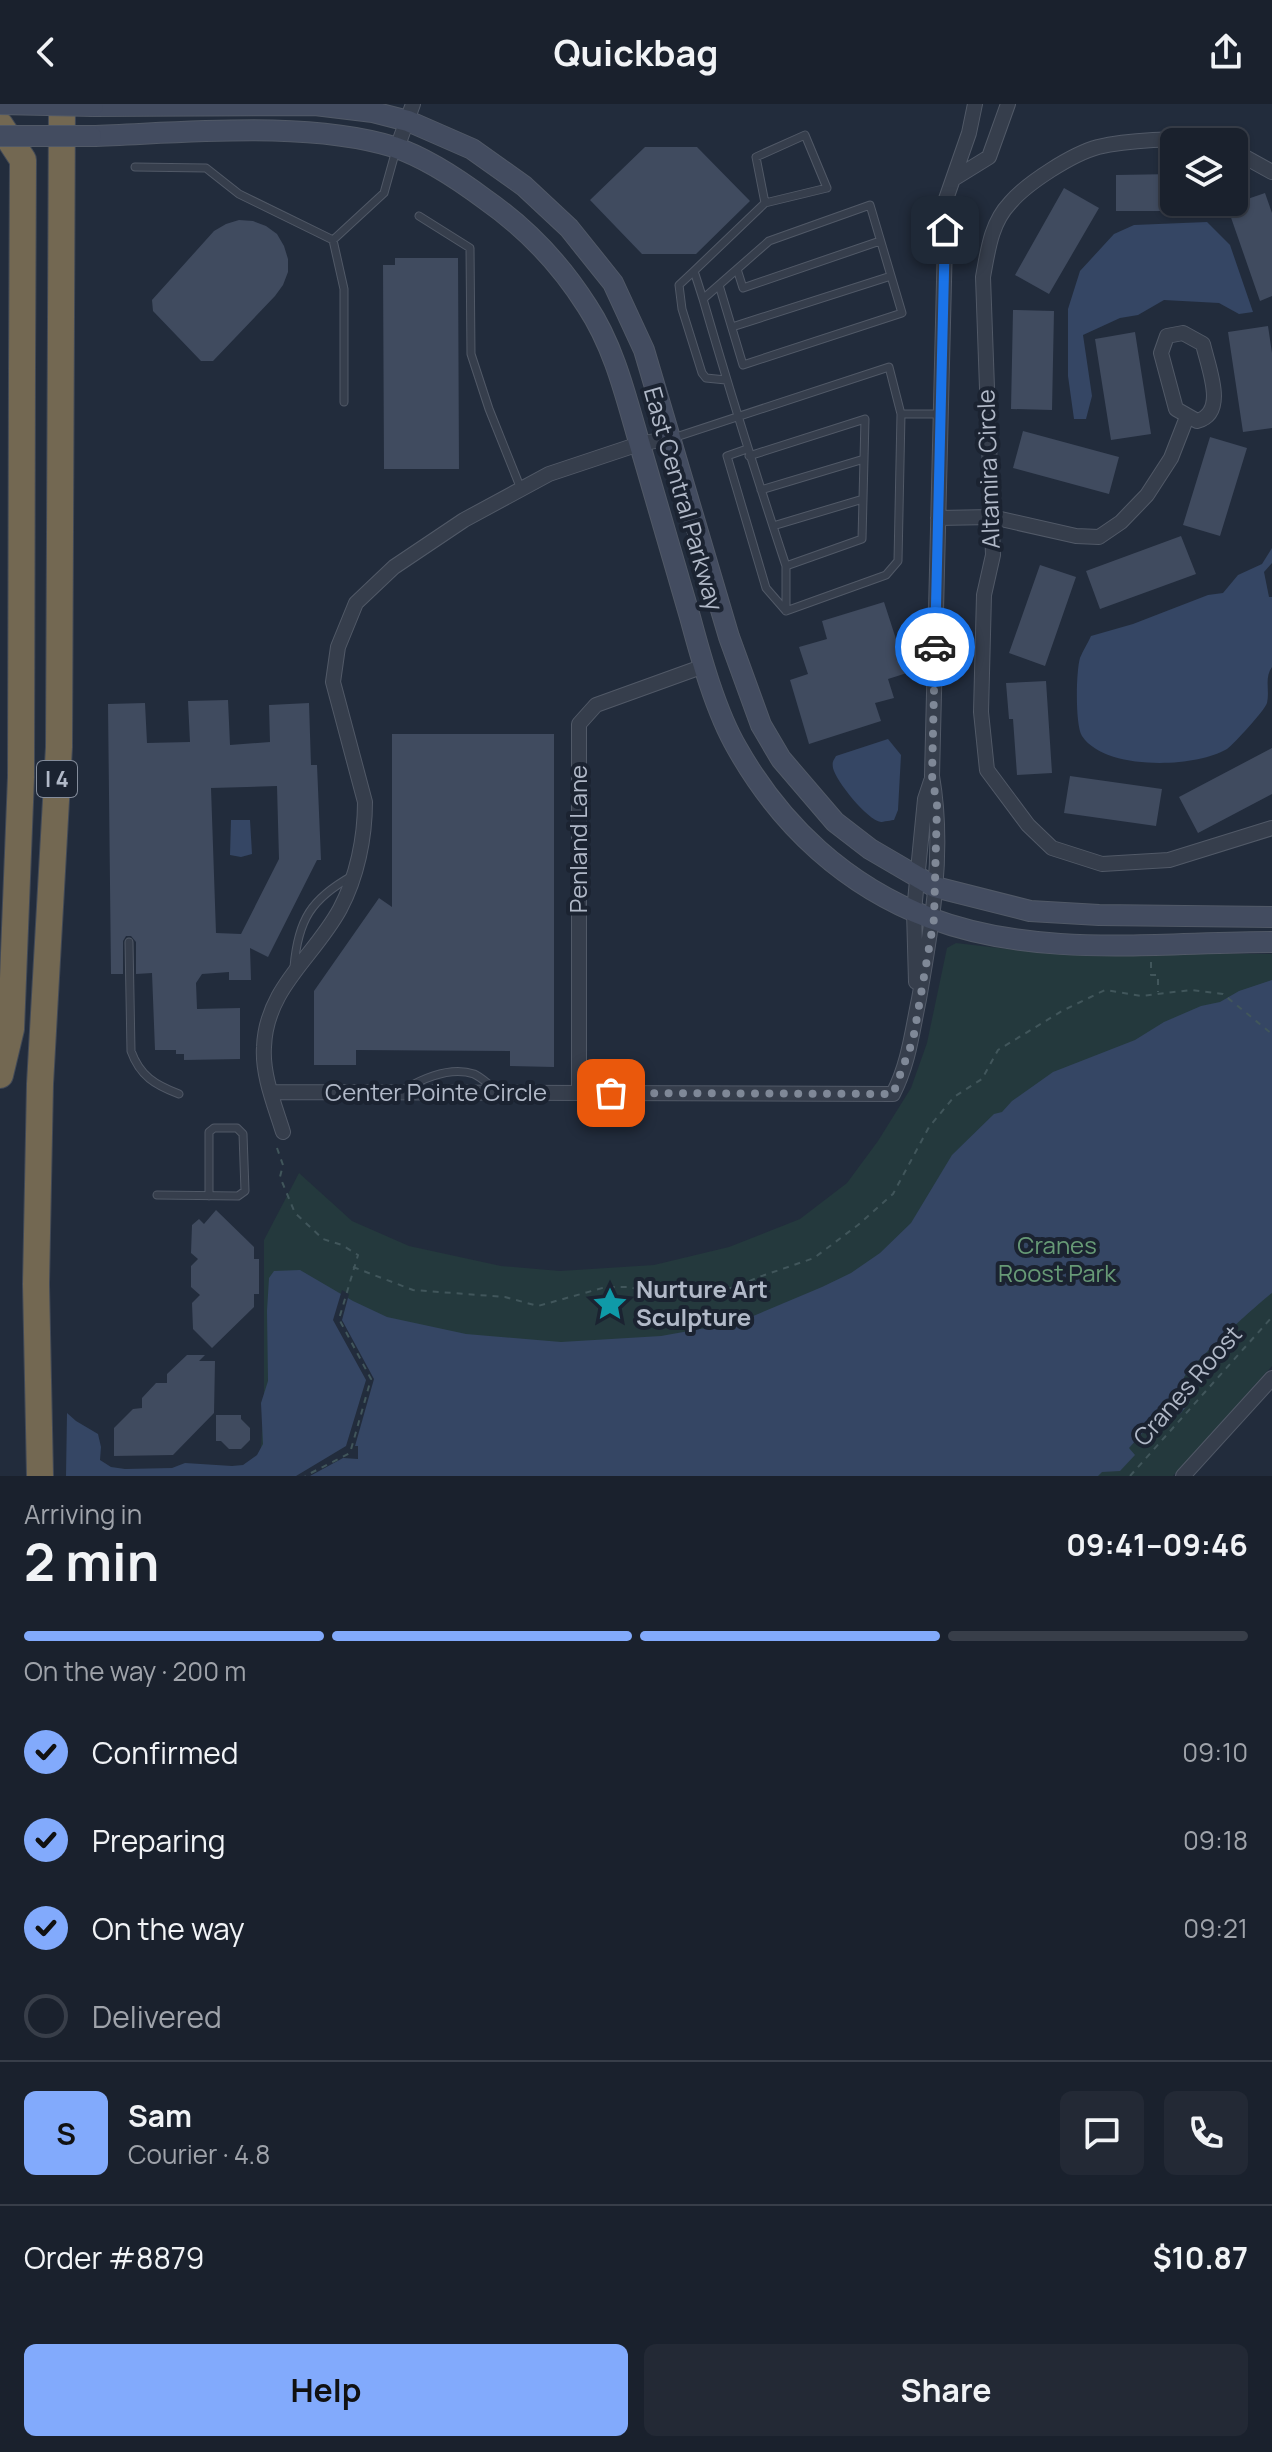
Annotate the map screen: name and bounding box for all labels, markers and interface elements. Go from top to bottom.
text: Quickbag [554,28,718,77]
icon: back [24,30,68,74]
icon: share [1204,30,1248,74]
map controls [1160,128,1248,216]
button: layers [1160,128,1248,216]
pin [911,196,979,264]
icon: home [923,208,967,252]
street label: East Central Parkway [637,383,732,615]
street label: Altamira Circle [968,389,1007,549]
courier [895,607,975,687]
icon: car [913,625,957,669]
road number: I 4 [37,761,77,797]
street label: Penland Lane [561,765,594,913]
pin [577,1059,645,1127]
icon: bag [589,1071,633,1115]
street label: Center Pointe Circle [325,1075,547,1108]
park label: Cranes Roost Park [998,1228,1117,1289]
place label: Nurture Art Sculpture [636,1272,768,1333]
place icon: Nurture Art Sculpture [591,1285,629,1323]
street label: Cranes Roost [1125,1318,1248,1452]
text: Arriving in [24,1496,142,1532]
text: 09:41–09:46 [1066,1524,1248,1565]
text: 2 min [24,1526,159,1597]
text: On the way · 200 m [24,1653,246,1689]
icon: check [24,1730,68,1774]
text: Confirmed [92,1732,239,1773]
text: 09:10 [1182,1734,1248,1770]
icon: check [24,1818,68,1862]
text: Preparing [92,1820,226,1861]
text: 09:18 [1183,1822,1248,1858]
icon: check [24,1906,68,1950]
text: On the way [92,1908,245,1949]
text: 09:21 [1183,1910,1248,1946]
text: Delivered [92,1996,222,2037]
button: chat [1060,2091,1144,2175]
button: phone [1164,2091,1248,2175]
text: Sam [128,2095,192,2136]
text: S [56,2113,76,2154]
text: Courier · 4.8 [128,2136,270,2172]
text: Order #8879 [24,2237,204,2278]
text: $10.87 [1153,2237,1248,2278]
button: Help [24,2344,628,2436]
button: Share [644,2344,1248,2436]

